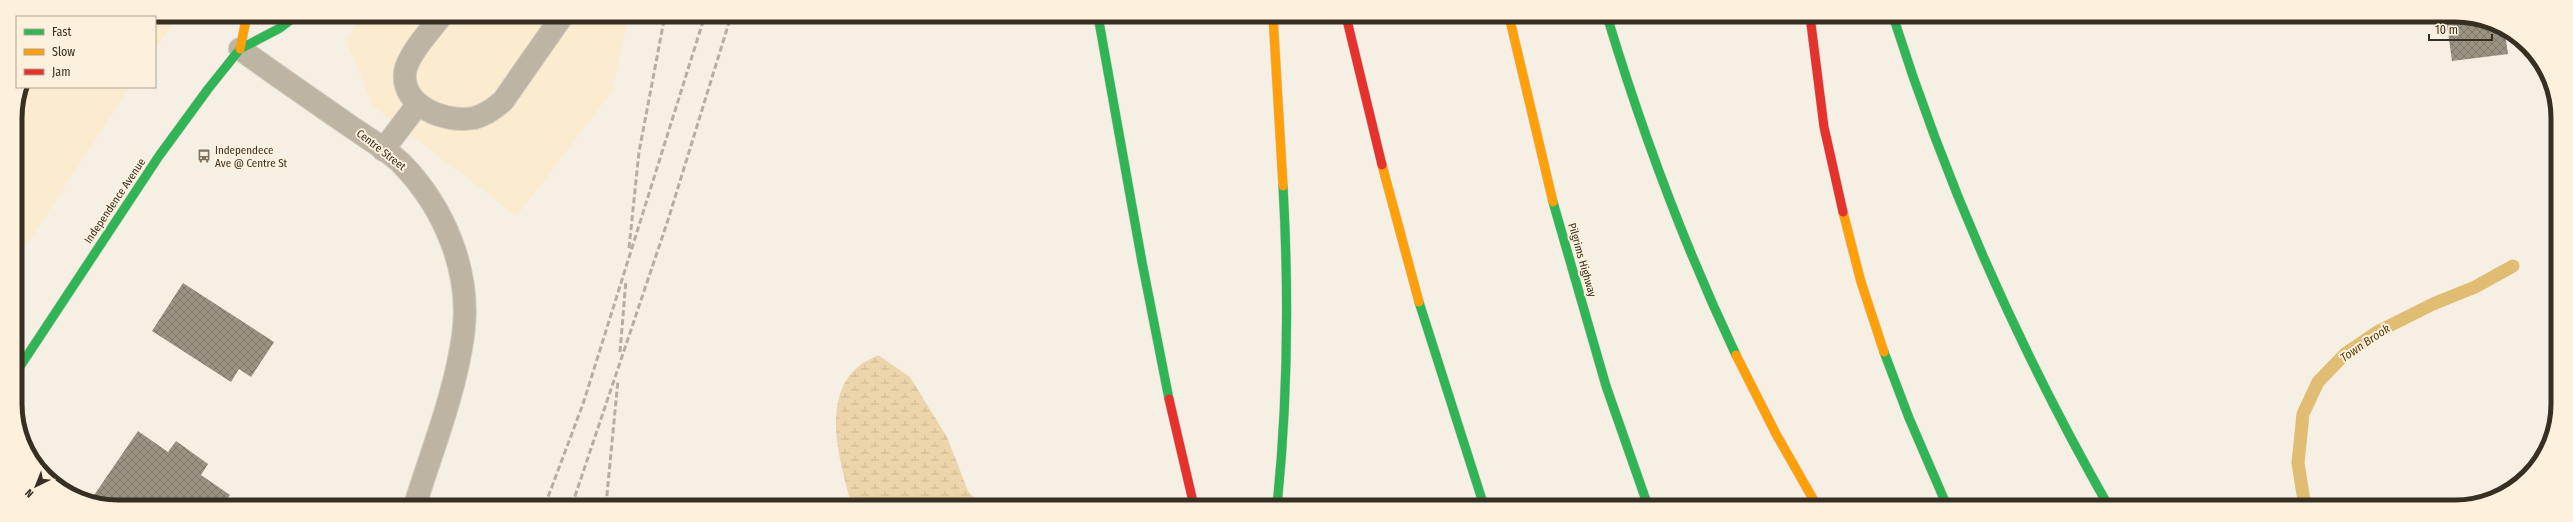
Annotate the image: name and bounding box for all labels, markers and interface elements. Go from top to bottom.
legend [16,16,156,88]
scale bar [2429,16,2492,42]
text: 10 m [2435,23,2458,37]
text: Fast [52,25,71,39]
text: Slow [52,45,75,59]
text: Jam [52,65,70,79]
street label: Centre Street [354,127,408,173]
place label: Independece Ave @ Centre St [215,144,288,170]
bus stop icon: Independece Ave @ Centre St [196,148,212,164]
street label: Independence Avenue [82,156,148,246]
street label: Pilgrims Highway [1565,221,1599,299]
water label: Town Brook [2337,321,2393,365]
north arrow [16,466,56,506]
text: N [23,486,36,500]

